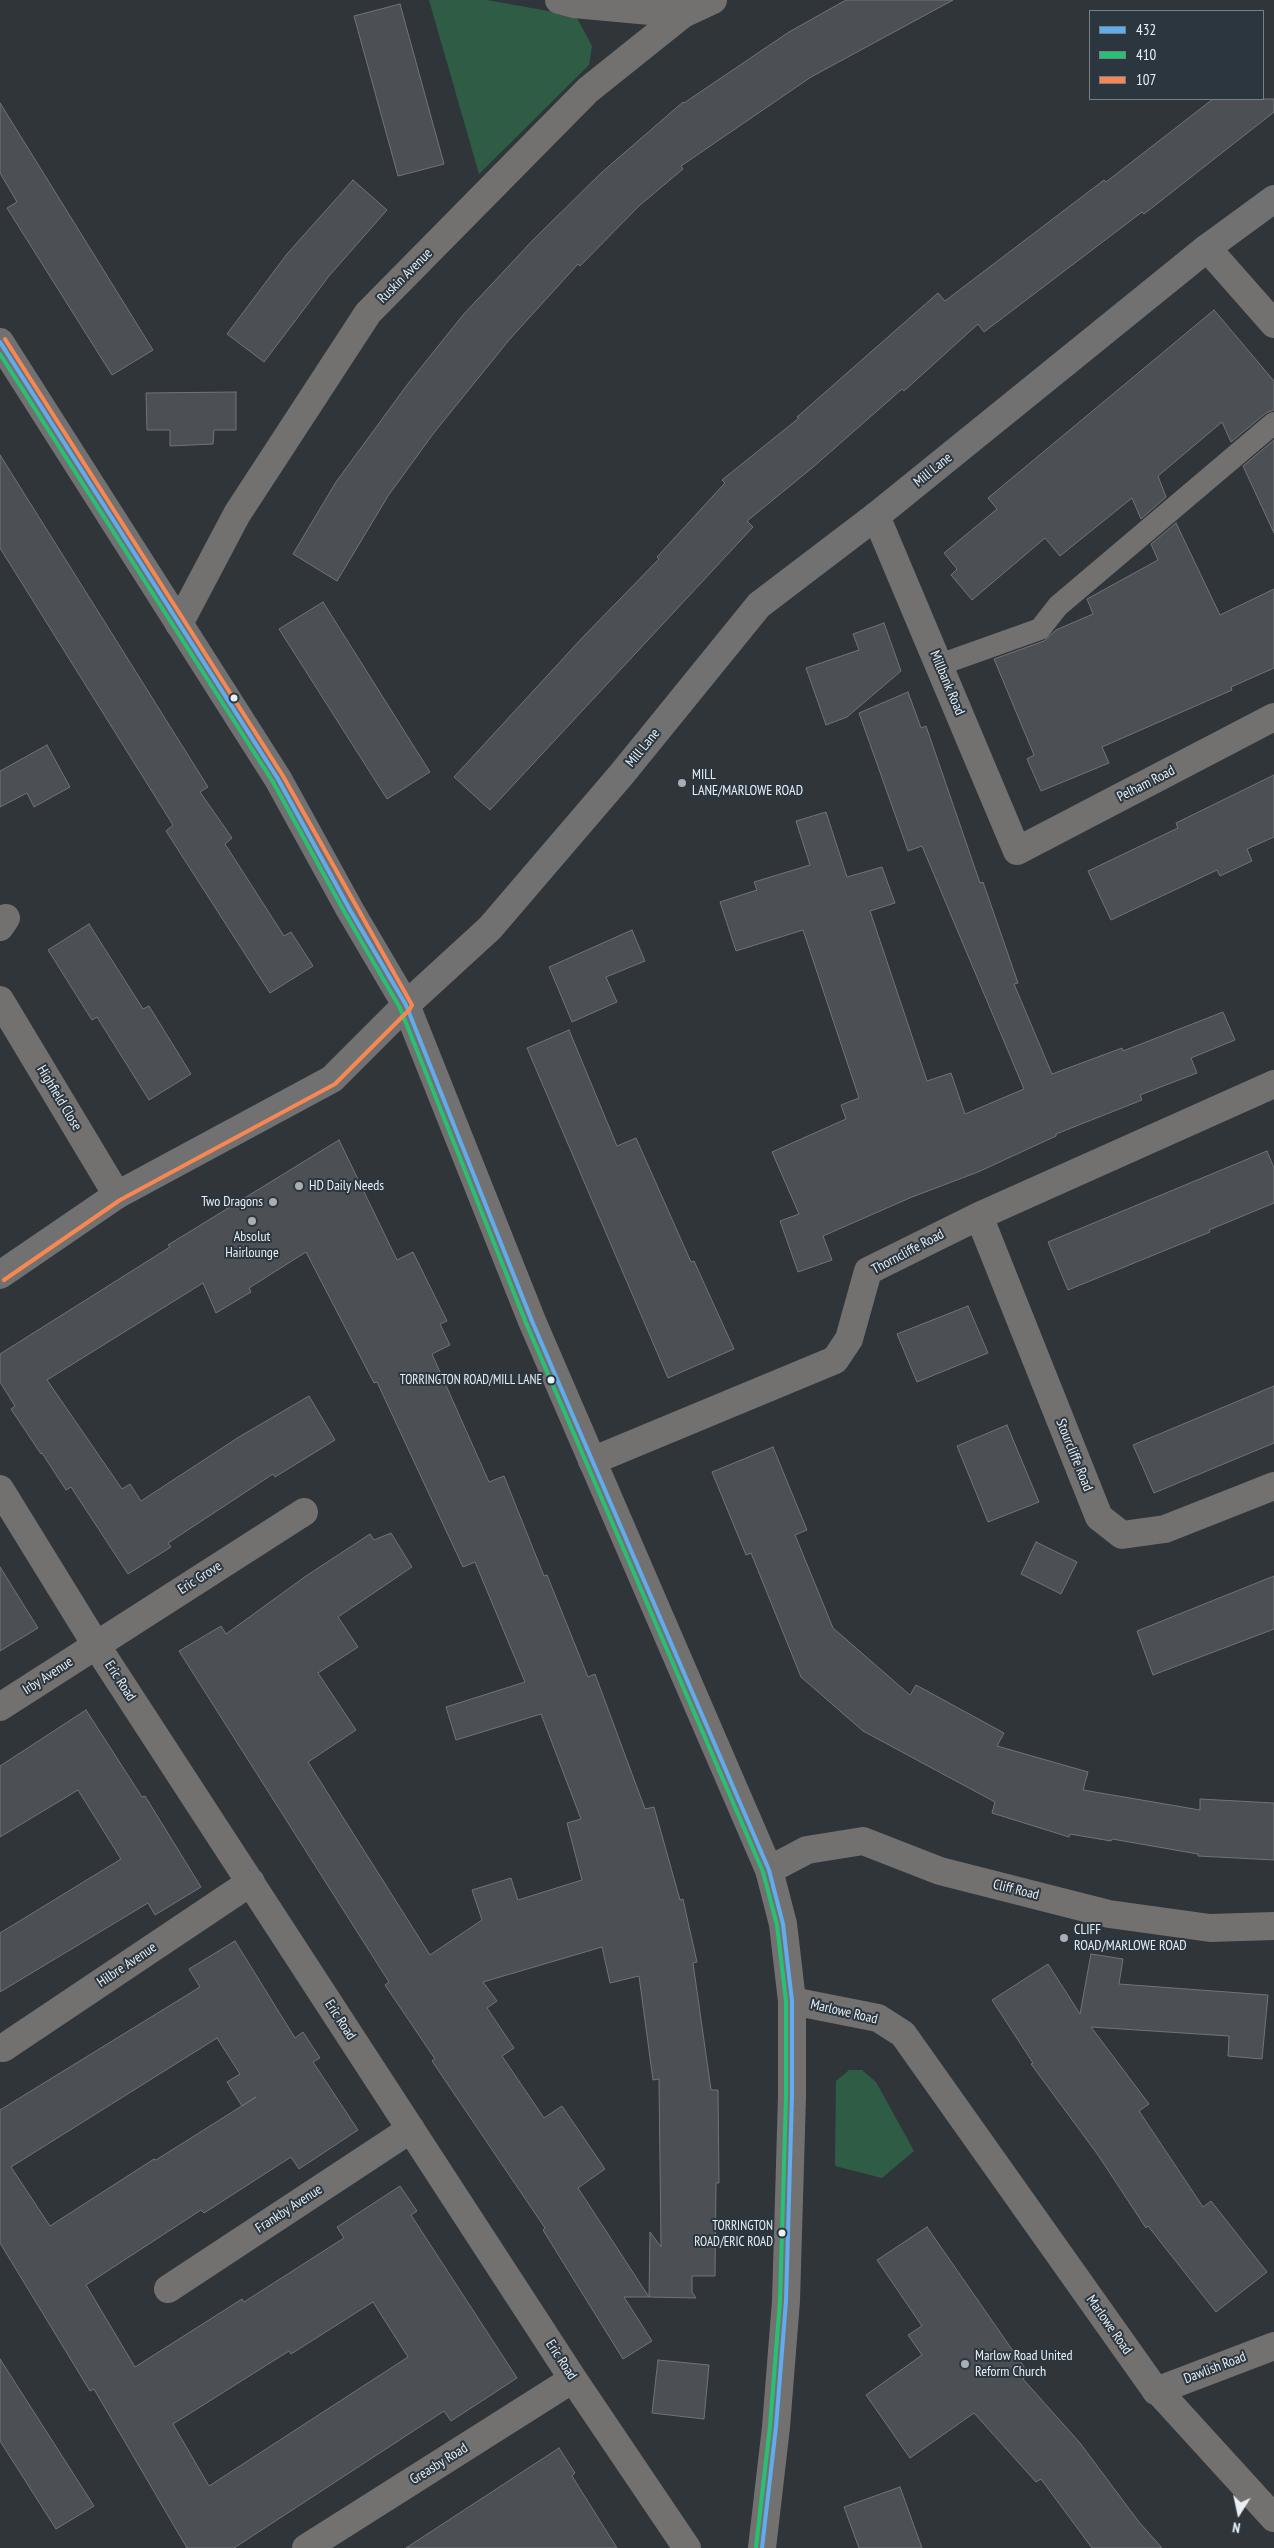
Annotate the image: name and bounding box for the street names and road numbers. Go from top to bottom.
street label: Ruskin Avenue [374,245,436,307]
street label: Mill Lane [910,449,956,491]
street label: Millbank Road [926,648,968,718]
street label: Mill Lane [622,725,664,771]
street label: Pelham Road [1114,762,1178,806]
street label: Highfield Close [33,1062,85,1134]
street label: Thorncliffe Road [869,1226,947,1278]
street label: Stourcliffe Road [1052,1416,1096,1494]
street label: Eric Grove [175,1558,225,1598]
street label: Irby Avenue [20,1654,76,1698]
street label: Eric Road [101,1658,139,1704]
street label: Cliff Road [991,1876,1041,1904]
street label: Hilbre Avenue [94,1939,160,1991]
street label: Marlowe Road [809,1996,879,2028]
street label: Eric Road [321,1997,359,2043]
street label: Frankby Avenue [252,2181,326,2237]
street label: Marlowe Road [1083,2292,1135,2358]
street label: Eric Road [542,2337,580,2383]
street label: Dawlish Road [1182,2348,1248,2388]
street label: Greasby Road [407,2440,471,2488]

